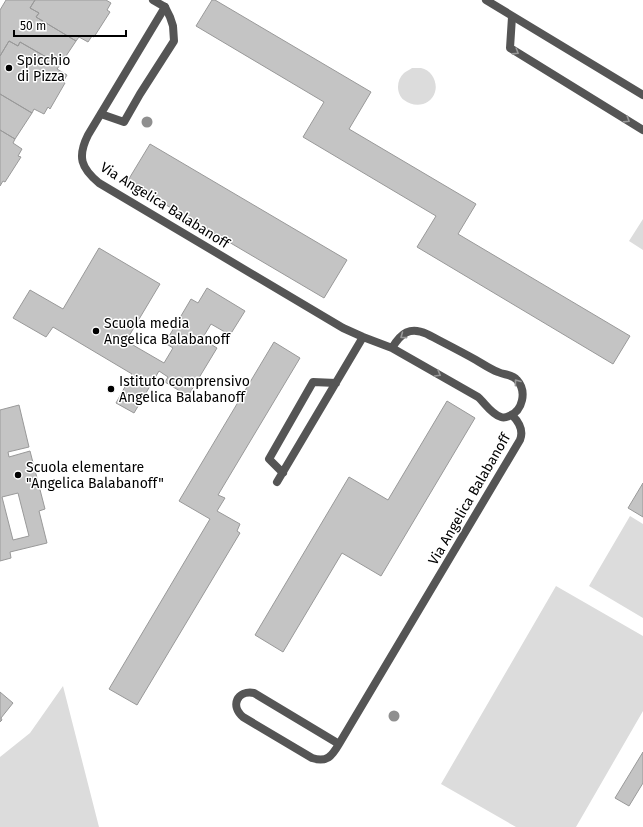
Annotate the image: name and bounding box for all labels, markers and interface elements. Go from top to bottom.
scale bar [14,12,126,38]
text: 50 m [20,19,46,33]
one-way arrow [512,47,519,55]
place label: Spicchio di Pizza [17,52,70,85]
marker: Spicchio di Pizza [4,63,14,73]
one-way arrow [623,116,630,123]
street label: Via Angelica Balabanoff [97,159,234,253]
place label: Scuola media Angelica Balabanoff [104,315,231,348]
marker: Scuola media Angelica Balabanoff [91,326,101,336]
one-way arrow [400,331,407,338]
one-way arrow [434,370,441,377]
place label: Istituto comprensivo Angelica Balabanoff [119,373,250,406]
one-way arrow [515,379,522,386]
marker: Istituto comprensivo Angelica Balabanoff [106,384,116,394]
street label: Via Angelica Balabanoff [425,429,515,568]
place label: Scuola elementare "Angelica Balabanoff" [26,459,164,492]
marker: Scuola elementare "Angelica Balabanoff" [13,470,23,480]

